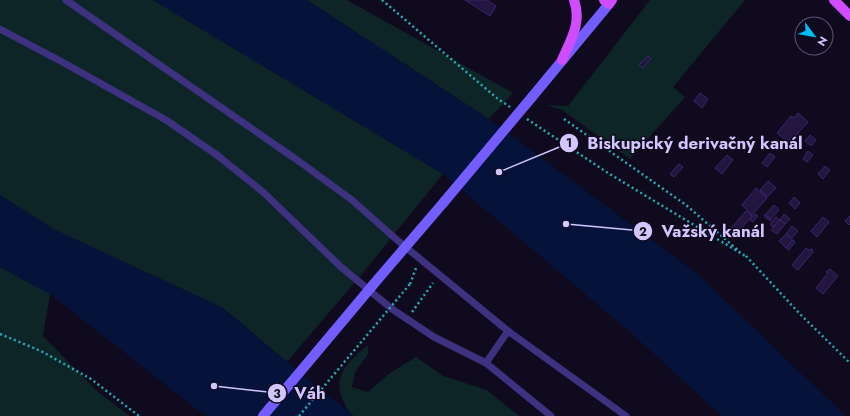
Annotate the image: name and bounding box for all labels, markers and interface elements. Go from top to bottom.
north arrow [794,16,834,56]
text: N [813,33,832,49]
callout: Biskupický derivačný kanál [559,128,810,157]
text: Biskupický derivačný kanál [587,131,803,155]
text: 1 [566,134,572,152]
callout: Važský kanál [633,217,772,246]
text: Važský kanál [660,219,765,243]
text: 2 [639,223,647,241]
callout: Váh [267,379,334,408]
text: Váh [293,381,326,405]
text: 3 [273,385,281,403]

